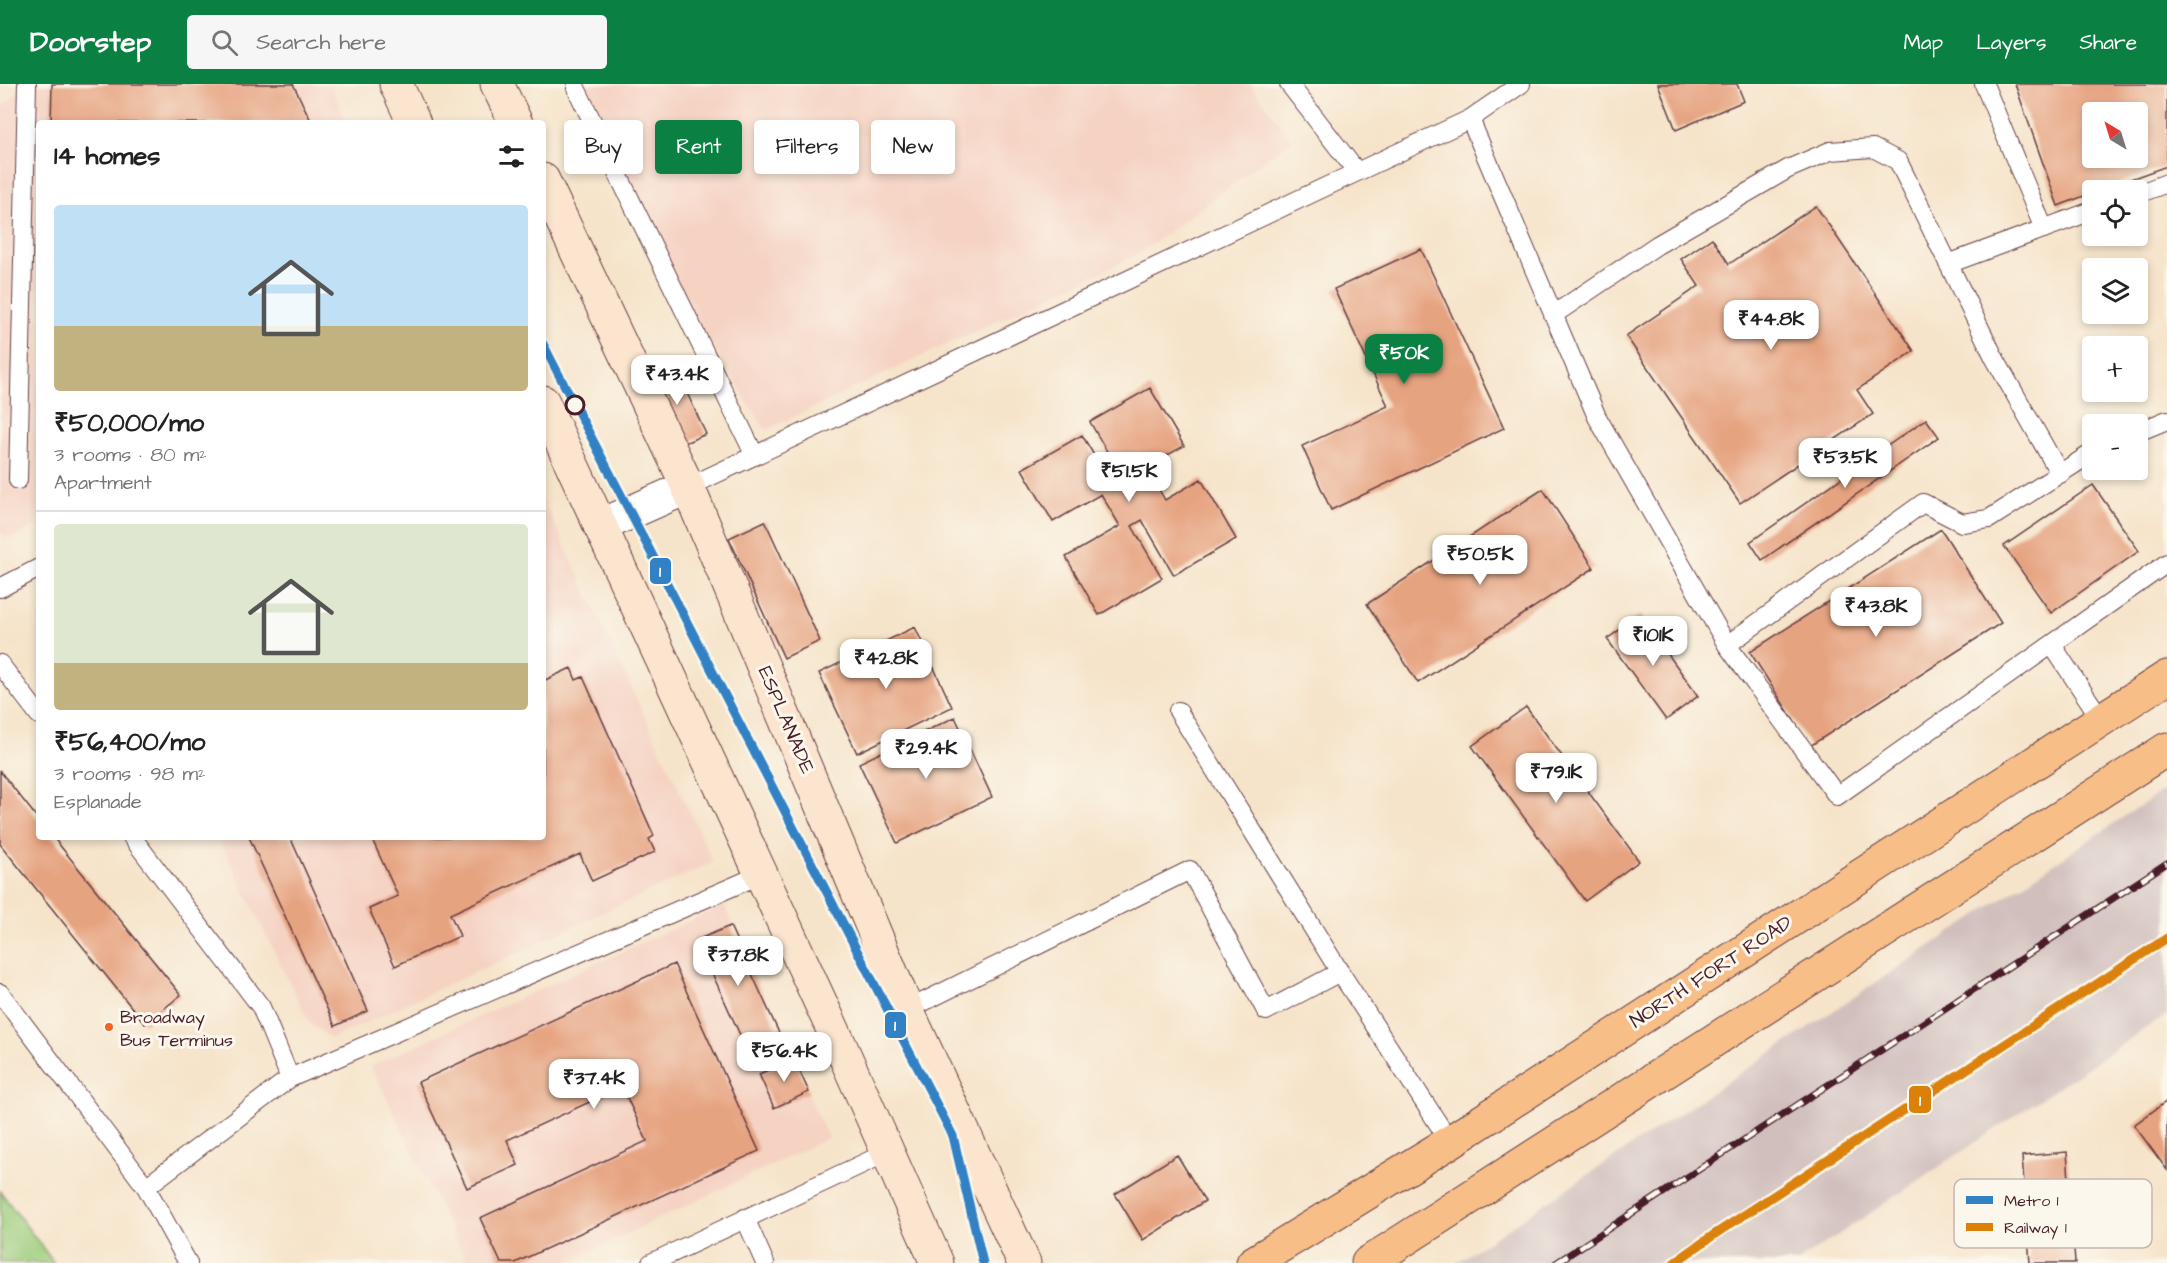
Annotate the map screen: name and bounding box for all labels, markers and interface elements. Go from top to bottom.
search box [187,15,607,69]
text: Doorstep [30,23,151,62]
icon: search [208,26,241,59]
text: Search here [256,27,386,58]
text: Map [1903,28,1943,57]
text: Layers [1976,28,2046,57]
text: Share [2079,28,2137,57]
north arrow [2082,102,2148,168]
map controls [2082,102,2148,480]
chip: Buy [564,120,643,174]
chip: Rent [655,120,742,174]
chip: Filters [754,120,859,174]
chip: New [871,120,955,174]
text: 14 homes [54,138,160,174]
icon: filters [495,140,528,173]
button: locate [2082,180,2148,246]
icon: home [237,244,345,352]
button: layers [2082,258,2148,324]
pin: ₹44.8K [1722,300,1820,351]
text: ₹44.8K [1738,305,1804,333]
pin: ₹50K [1368,334,1440,385]
button: + [2082,336,2148,402]
text: ₹50K [1379,339,1429,367]
pin: ₹43.4K [628,355,726,406]
text: ₹43.4K [645,360,709,388]
unlabelled marker [565,395,585,415]
text: ₹50,000/mo [54,405,204,441]
button: − [2082,414,2148,480]
pin: ₹53.5K [1796,438,1894,489]
text: 3 rooms · 80 m² [54,441,207,469]
text: ₹53.5K [1813,443,1877,471]
pin: ₹51.5K [1080,452,1178,503]
text: ₹51.5K [1100,457,1158,485]
text: Apartment [54,469,152,497]
pin: ₹50.5K [1431,535,1529,586]
text: ₹50.5K [1446,540,1514,568]
line badge: 1 [649,557,672,585]
text: 1 [659,561,662,583]
icon: home [237,563,345,671]
pin: ₹43.8K [1827,587,1925,638]
text: ₹43.8K [1844,592,1908,620]
pin: ₹101K [1611,616,1695,667]
text: ₹101K [1632,621,1674,649]
pin: ₹42.8K [837,639,935,690]
text: ₹42.8K [854,644,918,672]
street label: ESPLANADE [751,662,821,778]
text: ₹56,400/mo [54,724,205,760]
pin: ₹29.4K [877,729,975,780]
text: ₹29.4K [895,734,957,762]
pin: ₹79.1K [1507,753,1605,804]
text: ₹79.1K [1530,758,1582,786]
text: 3 rooms · 98 m² [54,760,206,788]
text: Esplanade [54,788,142,816]
street label: NORTH FORT ROAD [1624,909,1798,1035]
pin: ₹37.8K [689,936,787,987]
text: ₹37.8K [707,941,769,969]
place label: Broadway Bus Terminus [120,1005,233,1053]
line badge: 1 [884,1011,907,1039]
text: 1 [894,1015,897,1037]
marker: Broadway Bus Terminus [103,1021,115,1033]
pin: ₹56.4K [735,1032,833,1083]
text: ₹56.4K [751,1037,817,1065]
pin: ₹37.4K [545,1059,643,1110]
text: ₹37.4K [563,1064,625,1092]
line badge: 1 [1908,1085,1932,1114]
text: 1 [1919,1090,1922,1112]
legend [1954,1179,2152,1248]
text: Metro 1 [2004,1190,2059,1212]
text: Railway 1 [2004,1217,2067,1240]

